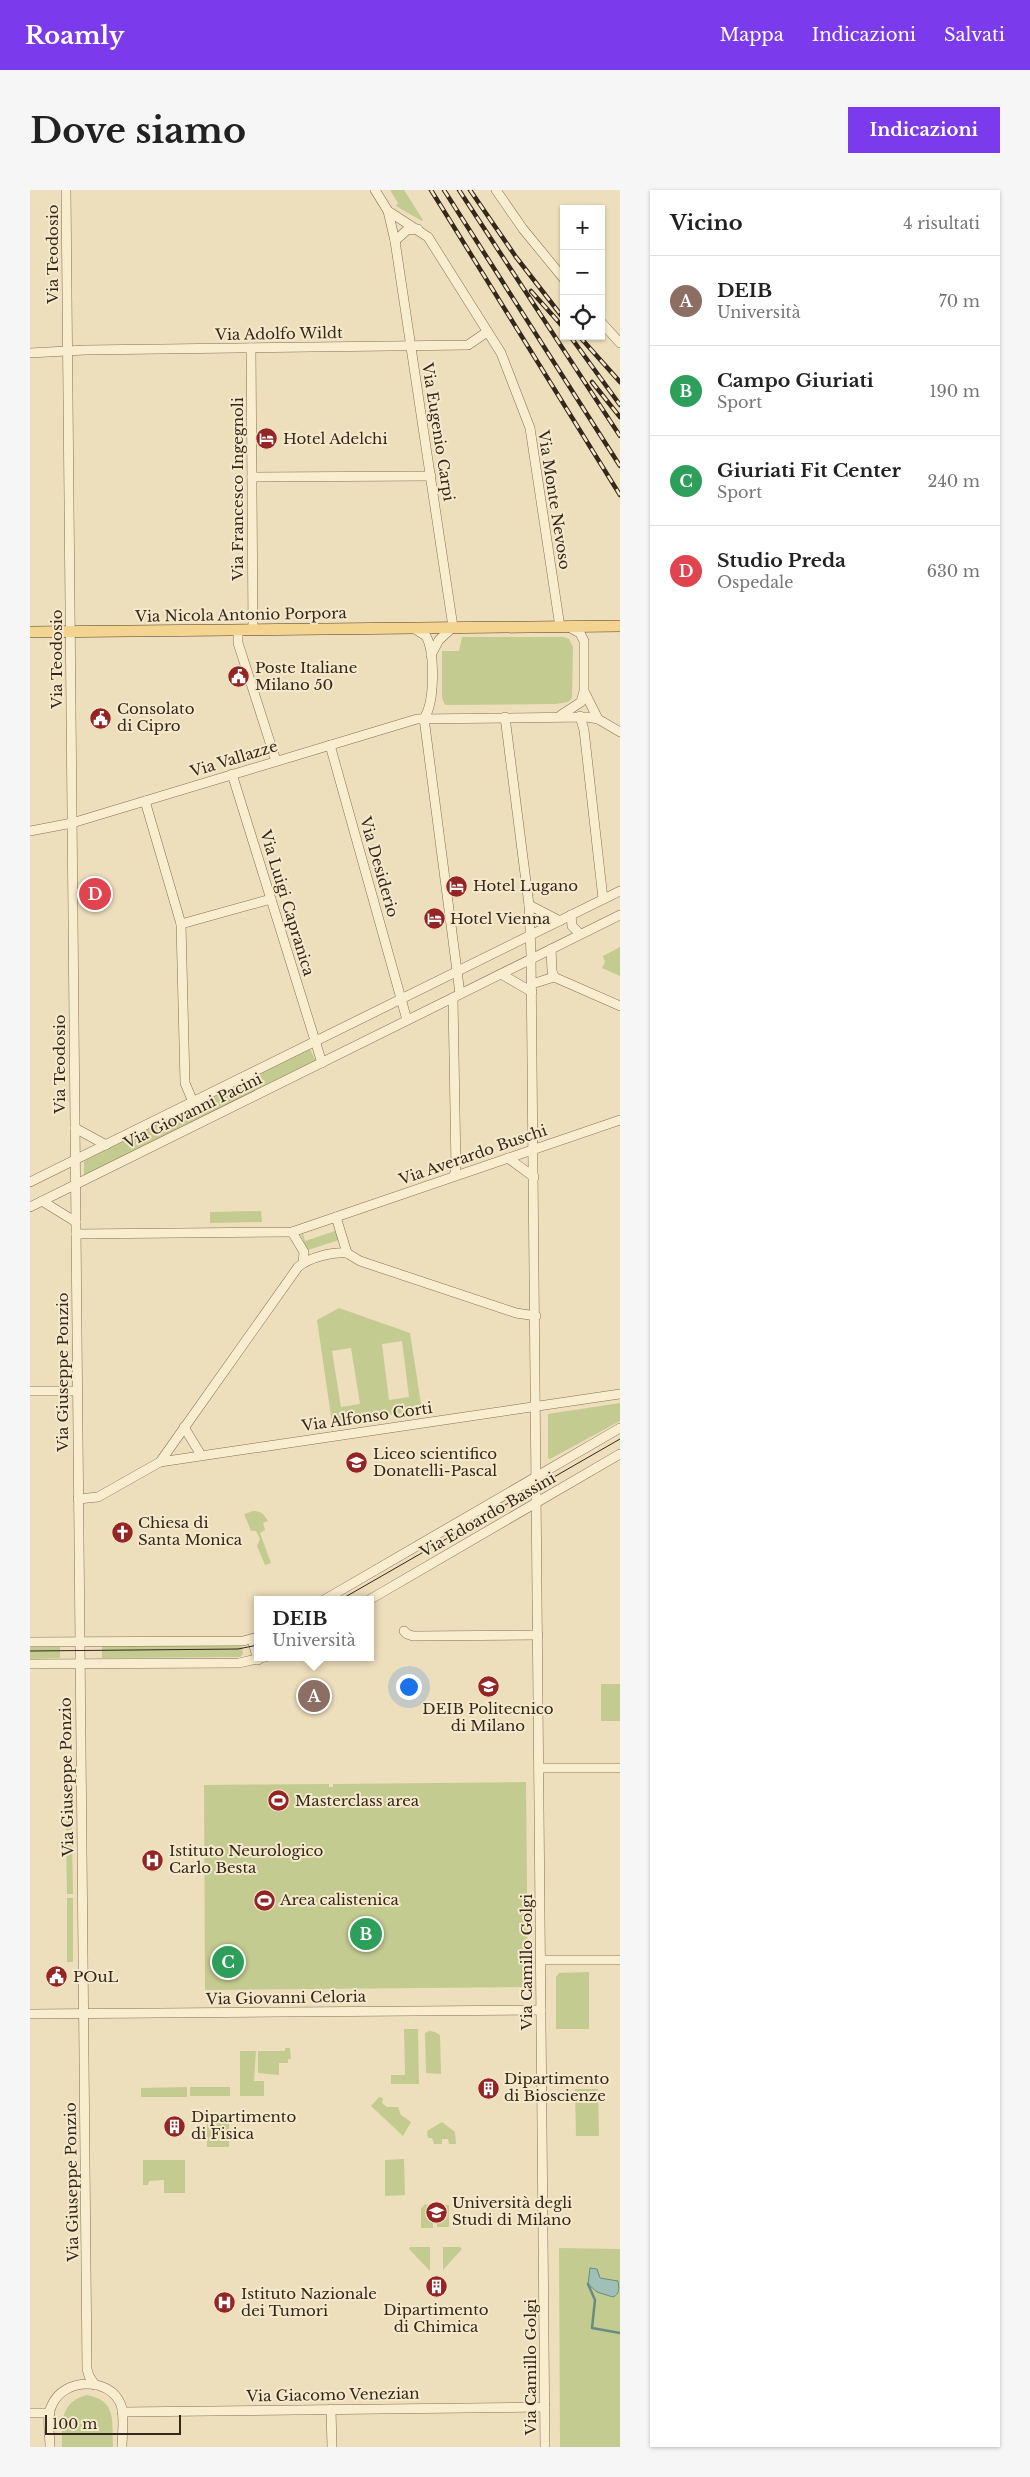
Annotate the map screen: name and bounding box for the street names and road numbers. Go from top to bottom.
street label: Via Teodosio [43,204,62,305]
street label: Via Adolfo Wildt [214,323,343,344]
street label: Via Eugenio Carpi [418,360,459,503]
street label: Via Francesco Ingegnoli [228,397,247,582]
street label: Via Monte Nevoso [534,428,575,571]
street label: Via Nicola Antonio Porpora [134,603,348,626]
street label: Via Teodosio [47,609,66,710]
street label: Via Vallazze [187,736,280,781]
street label: Via Desiderio [356,813,403,920]
street label: Via Luigi Capranica [256,827,319,979]
street label: Via Teodosio [50,1014,69,1115]
street label: Via Giovanni Pacini [120,1069,265,1153]
street label: Via Averardo Buschi [395,1120,549,1189]
street label: Via Giuseppe Ponzio [53,1292,72,1453]
street label: Via Alfonso Corti [299,1398,434,1435]
street label: Via Edoardo Bassini [416,1468,559,1562]
street label: Via Giuseppe Ponzio [56,1697,77,1858]
street label: Via Camillo Golgi [517,1894,536,2031]
street label: Via Giovanni Celoria [205,1987,367,2008]
street label: Via Giuseppe Ponzio [61,2102,82,2263]
street label: Via Camillo Golgi [521,2299,540,2436]
street label: Via Giacomo Venezian [245,2383,420,2406]

